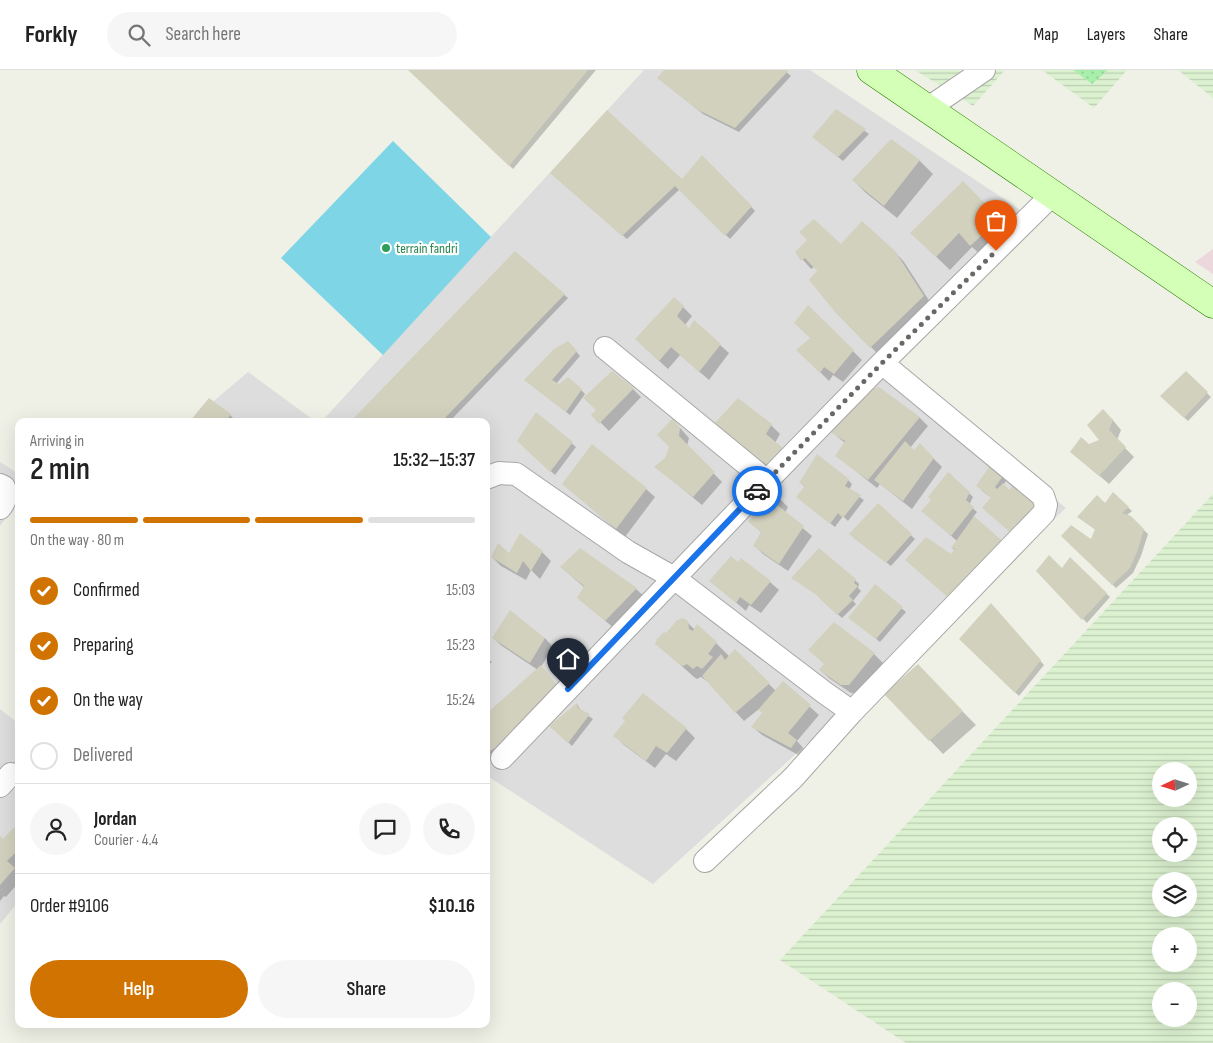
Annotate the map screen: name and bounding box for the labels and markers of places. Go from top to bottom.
pin [975,200,1017,251]
place label: terrain fandri [396,240,458,257]
marker: terrain fandri [380,242,392,254]
pin [547,638,589,689]

